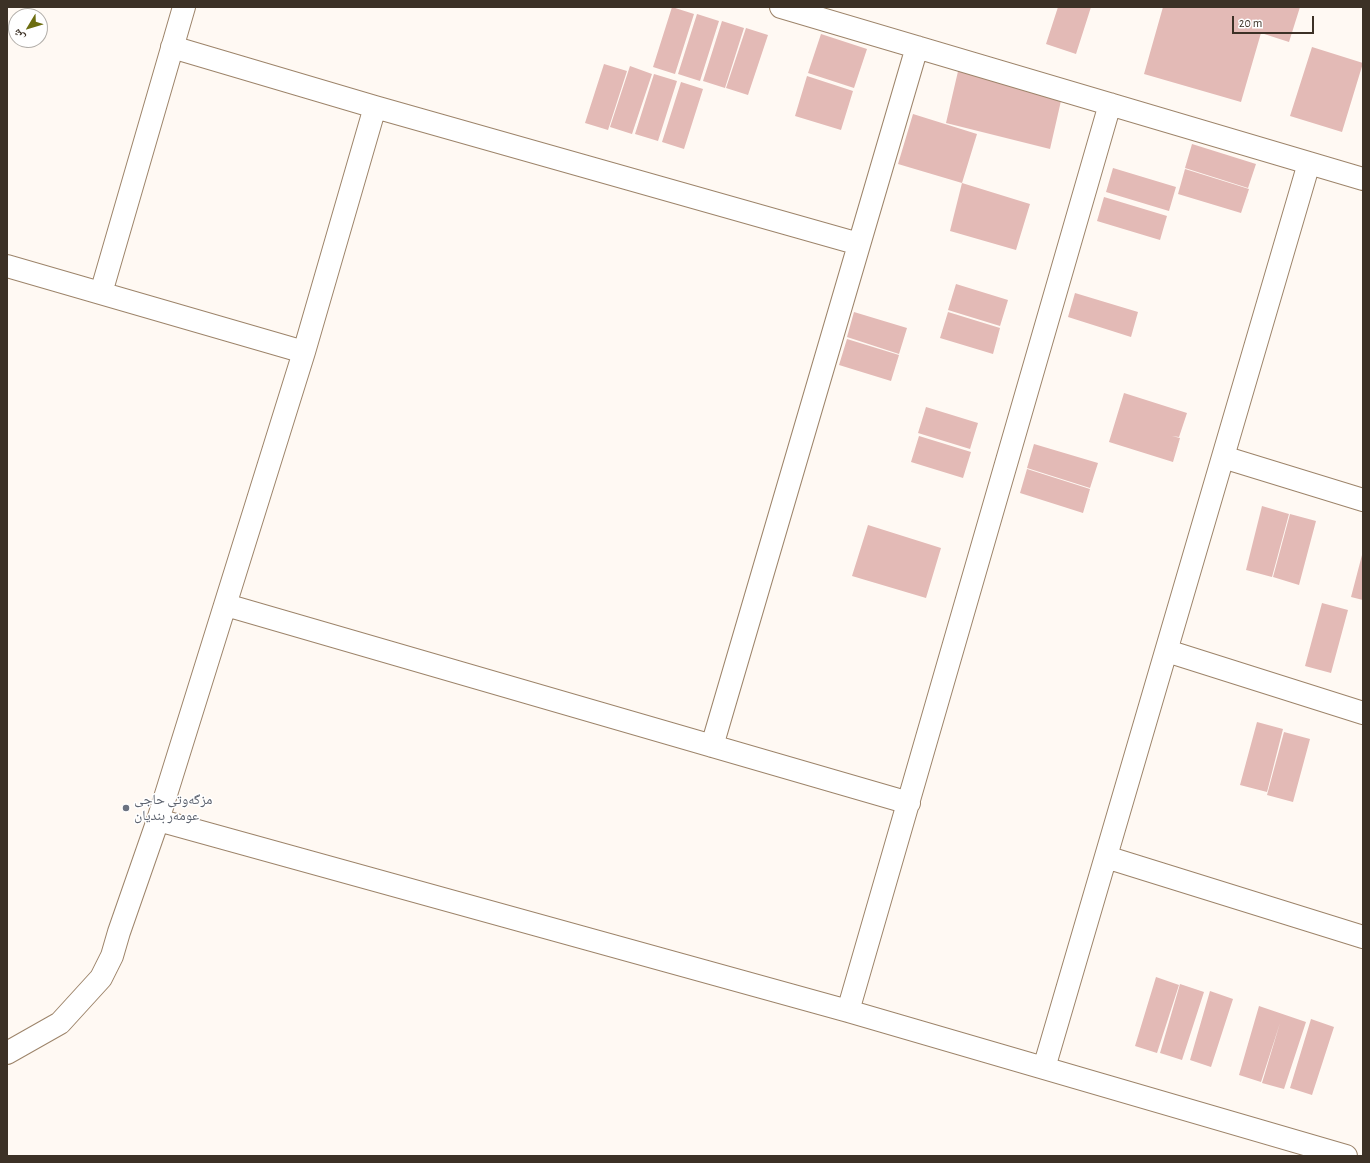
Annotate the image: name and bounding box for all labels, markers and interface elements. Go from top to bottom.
north arrow [8,8,48,48]
scale bar [1234,8,1316,34]
text: 20 m [1239,17,1262,29]
text: ش [11,27,27,43]
place label: مزگەوتی حاجی عومەر بندیان [134,792,212,824]
marker: مزگەوتی حاجی عومەر بندیان [121,803,131,813]

